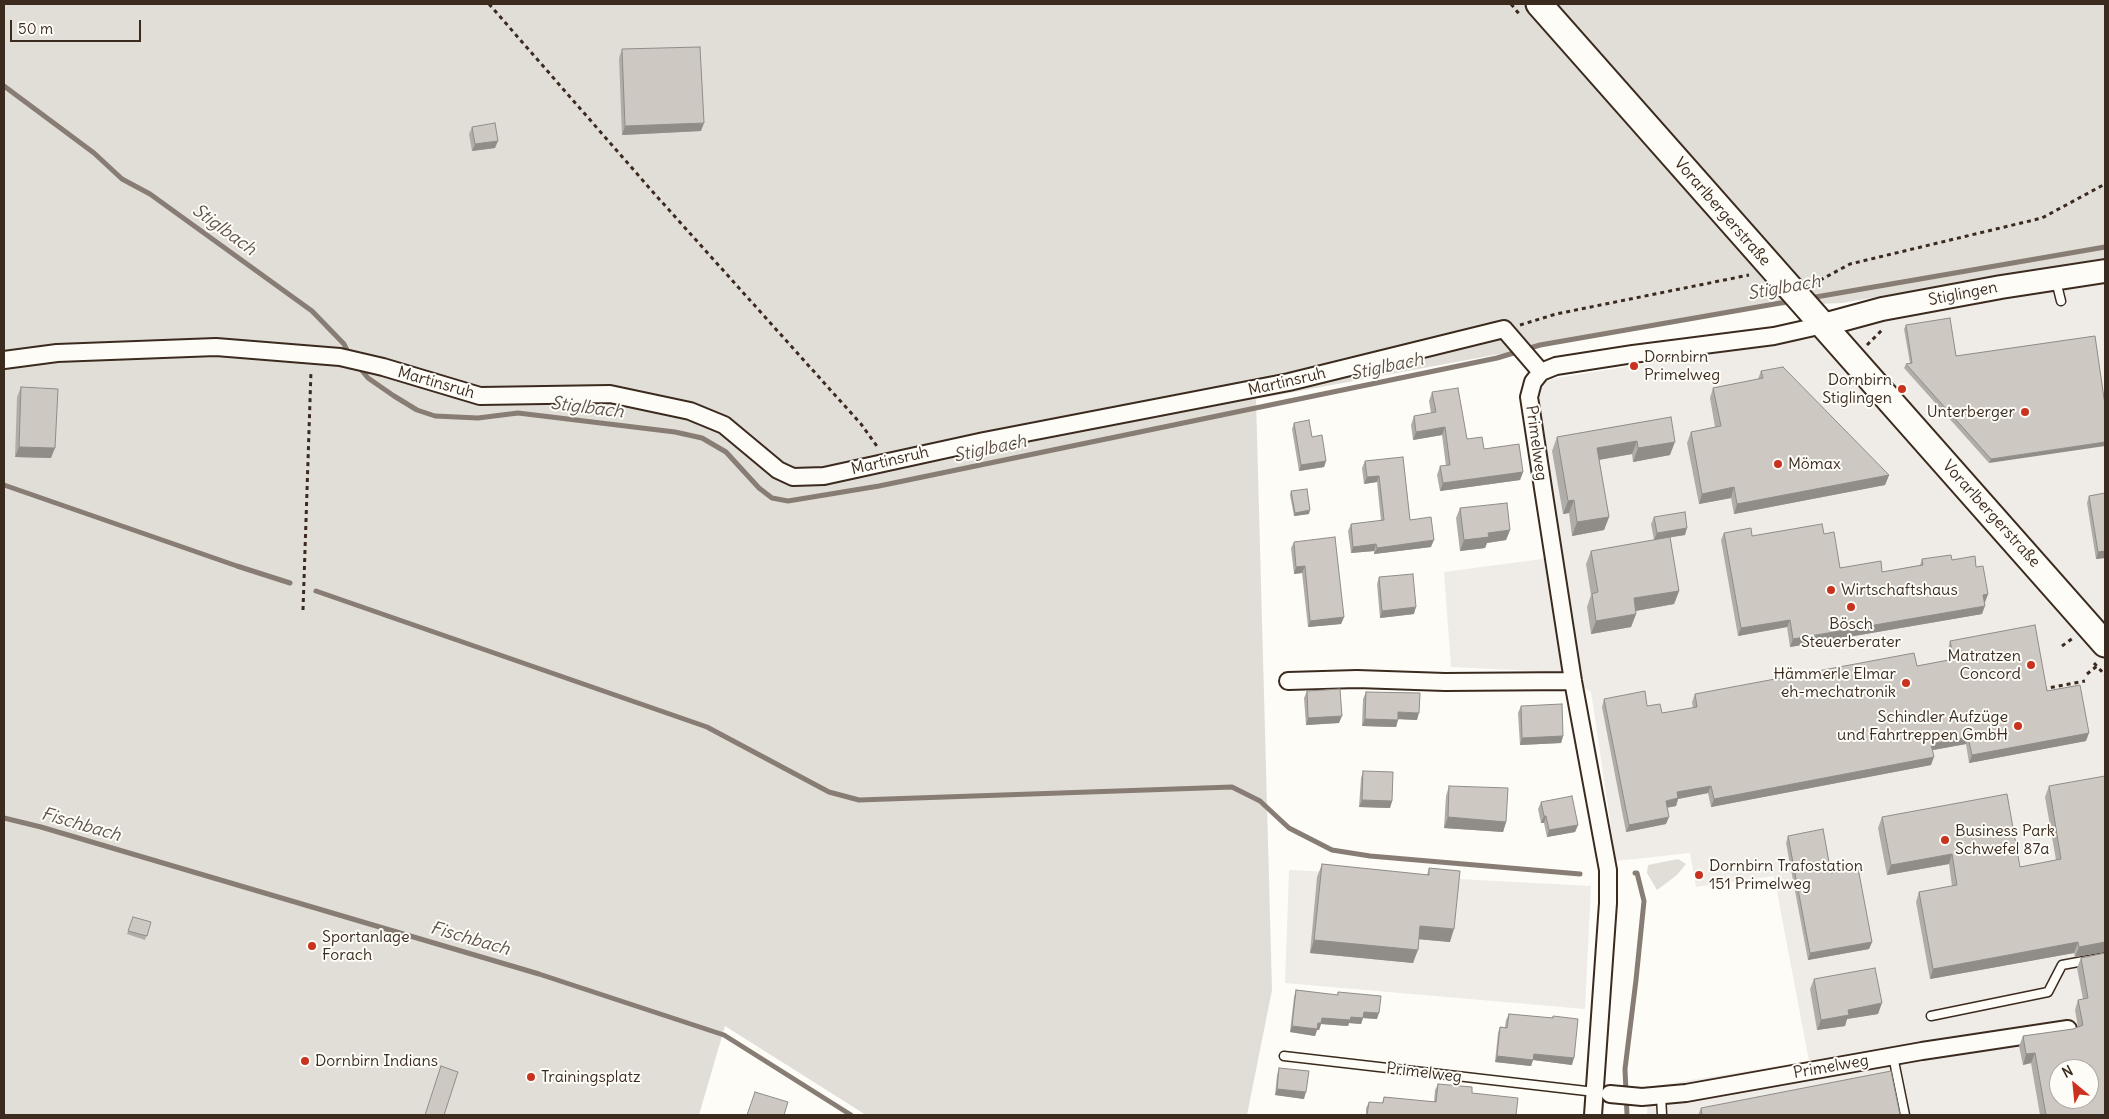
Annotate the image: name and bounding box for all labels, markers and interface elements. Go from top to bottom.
scale bar [12,10,144,42]
text: 50 m [18,19,53,38]
street label: Vorarlbergerstraße [1670,154,1774,270]
water label: Stiglbach [188,200,260,260]
water label: Stiglbach [1746,271,1822,305]
street label: Stiglingen [1927,278,1999,310]
place label: Dornbirn Primelweg [1644,347,1720,385]
water label: Stiglbach [1349,349,1425,385]
marker: Dornbirn Primelweg [1628,360,1640,372]
street label: Martinsruh [395,363,477,403]
street label: Martinsruh [1246,364,1328,400]
place label: Dornbirn Stiglingen [1822,370,1892,408]
marker: Dornbirn Stiglingen [1896,383,1908,395]
water label: Stiglbach [549,393,625,423]
place label: Unterberger [1927,402,2015,422]
street label: Primelweg [1521,404,1551,482]
marker: Unterberger [2019,406,2031,418]
water label: Stiglbach [952,431,1028,467]
street label: Martinsruh [849,443,931,479]
place label: Mömax [1788,454,1841,474]
street label: Vorarlbergerstraße [1938,457,2044,571]
marker: Mömax [1772,458,1784,470]
place label: Wirtschaftshaus [1841,580,1958,600]
marker: Wirtschaftshaus [1825,584,1837,596]
marker: Bösch Steuerberater [1845,601,1857,613]
place label: Bösch Steuerberater [1801,614,1901,652]
place label: Matratzen Concord [1947,646,2021,684]
marker: Matratzen Concord [2025,659,2037,671]
place label: Hämmerle Elmar eh-mechatronik [1773,664,1896,702]
marker: Hämmerle Elmar eh-mechatronik [1900,677,1912,689]
place label: Schindler Aufzüge und Fahrtreppen GmbH [1837,707,2008,745]
marker: Schindler Aufzüge und Fahrtreppen GmbH [2012,720,2024,732]
water label: Fischbach [39,803,123,847]
place label: Business Park Schwefel 87a [1955,821,2055,859]
marker: Business Park Schwefel 87a [1939,834,1951,846]
place label: Dornbirn Trafostation 151 Primelweg [1709,856,1863,894]
marker: Dornbirn Trafostation 151 Primelweg [1693,869,1705,881]
water label: Fischbach [428,917,512,961]
place label: Sportanlage Forach [322,927,410,965]
marker: Sportanlage Forach [306,940,318,952]
place label: Dornbirn Indians [315,1051,438,1071]
street label: Primelweg [1792,1051,1870,1083]
marker: Dornbirn Indians [299,1055,311,1067]
street label: Primelweg [1385,1059,1463,1087]
north arrow [2049,1059,2099,1109]
text: N [2059,1061,2076,1082]
place label: Trainingsplatz [541,1067,641,1087]
marker: Trainingsplatz [525,1071,537,1083]

